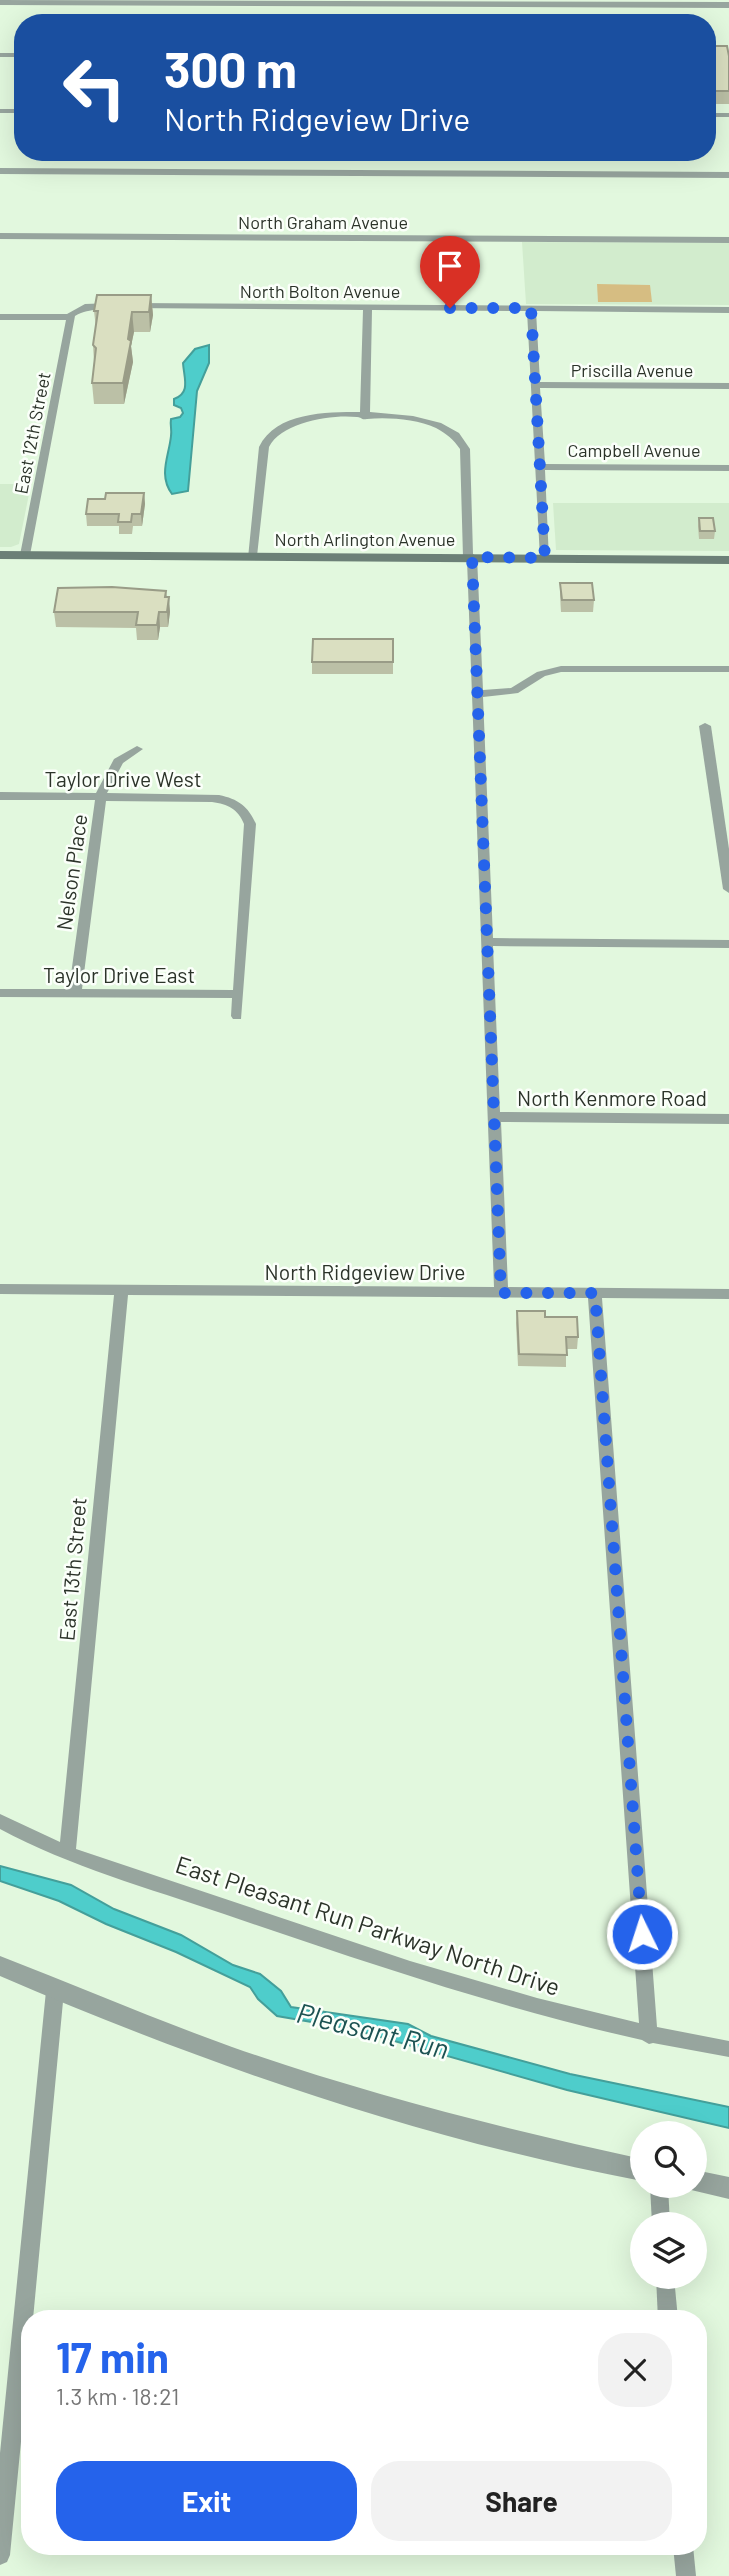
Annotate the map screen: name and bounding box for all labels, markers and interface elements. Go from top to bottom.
text: 300 m [164,39,297,98]
icon: left [49,42,140,133]
text: North Ridgeview Drive [164,99,470,137]
street label: North Graham Avenue [238,211,408,233]
pin [420,236,480,308]
icon: arrive [431,247,469,285]
street label: North Bolton Avenue [240,280,400,302]
street label: Priscilla Avenue [571,359,693,381]
street label: East 12th Street [9,370,55,496]
street label: Campbell Avenue [567,439,701,461]
street label: North Arlington Avenue [275,528,455,550]
street label: Taylor Drive West [44,766,202,791]
street label: Nelson Place [50,812,92,932]
street label: Taylor Drive East [43,962,195,987]
street label: North Kenmore Road [517,1085,707,1110]
street label: North Ridgeview Drive [265,1259,465,1284]
street label: East 13th Street [53,1496,91,1642]
street label: East Pleasant Run Parkway North Drive [172,1849,564,2001]
position arrow [605,1897,679,1971]
water label: Pleasant Run [294,1995,452,2065]
map controls [630,2121,707,2289]
button: search [630,2121,707,2198]
button: layers [630,2212,707,2289]
text: 17 min [56,2331,169,2381]
button: close [598,2333,672,2407]
text: 1.3 km · 18:21 [56,2382,179,2410]
button: Exit [56,2461,357,2541]
button: Share [371,2461,672,2541]

